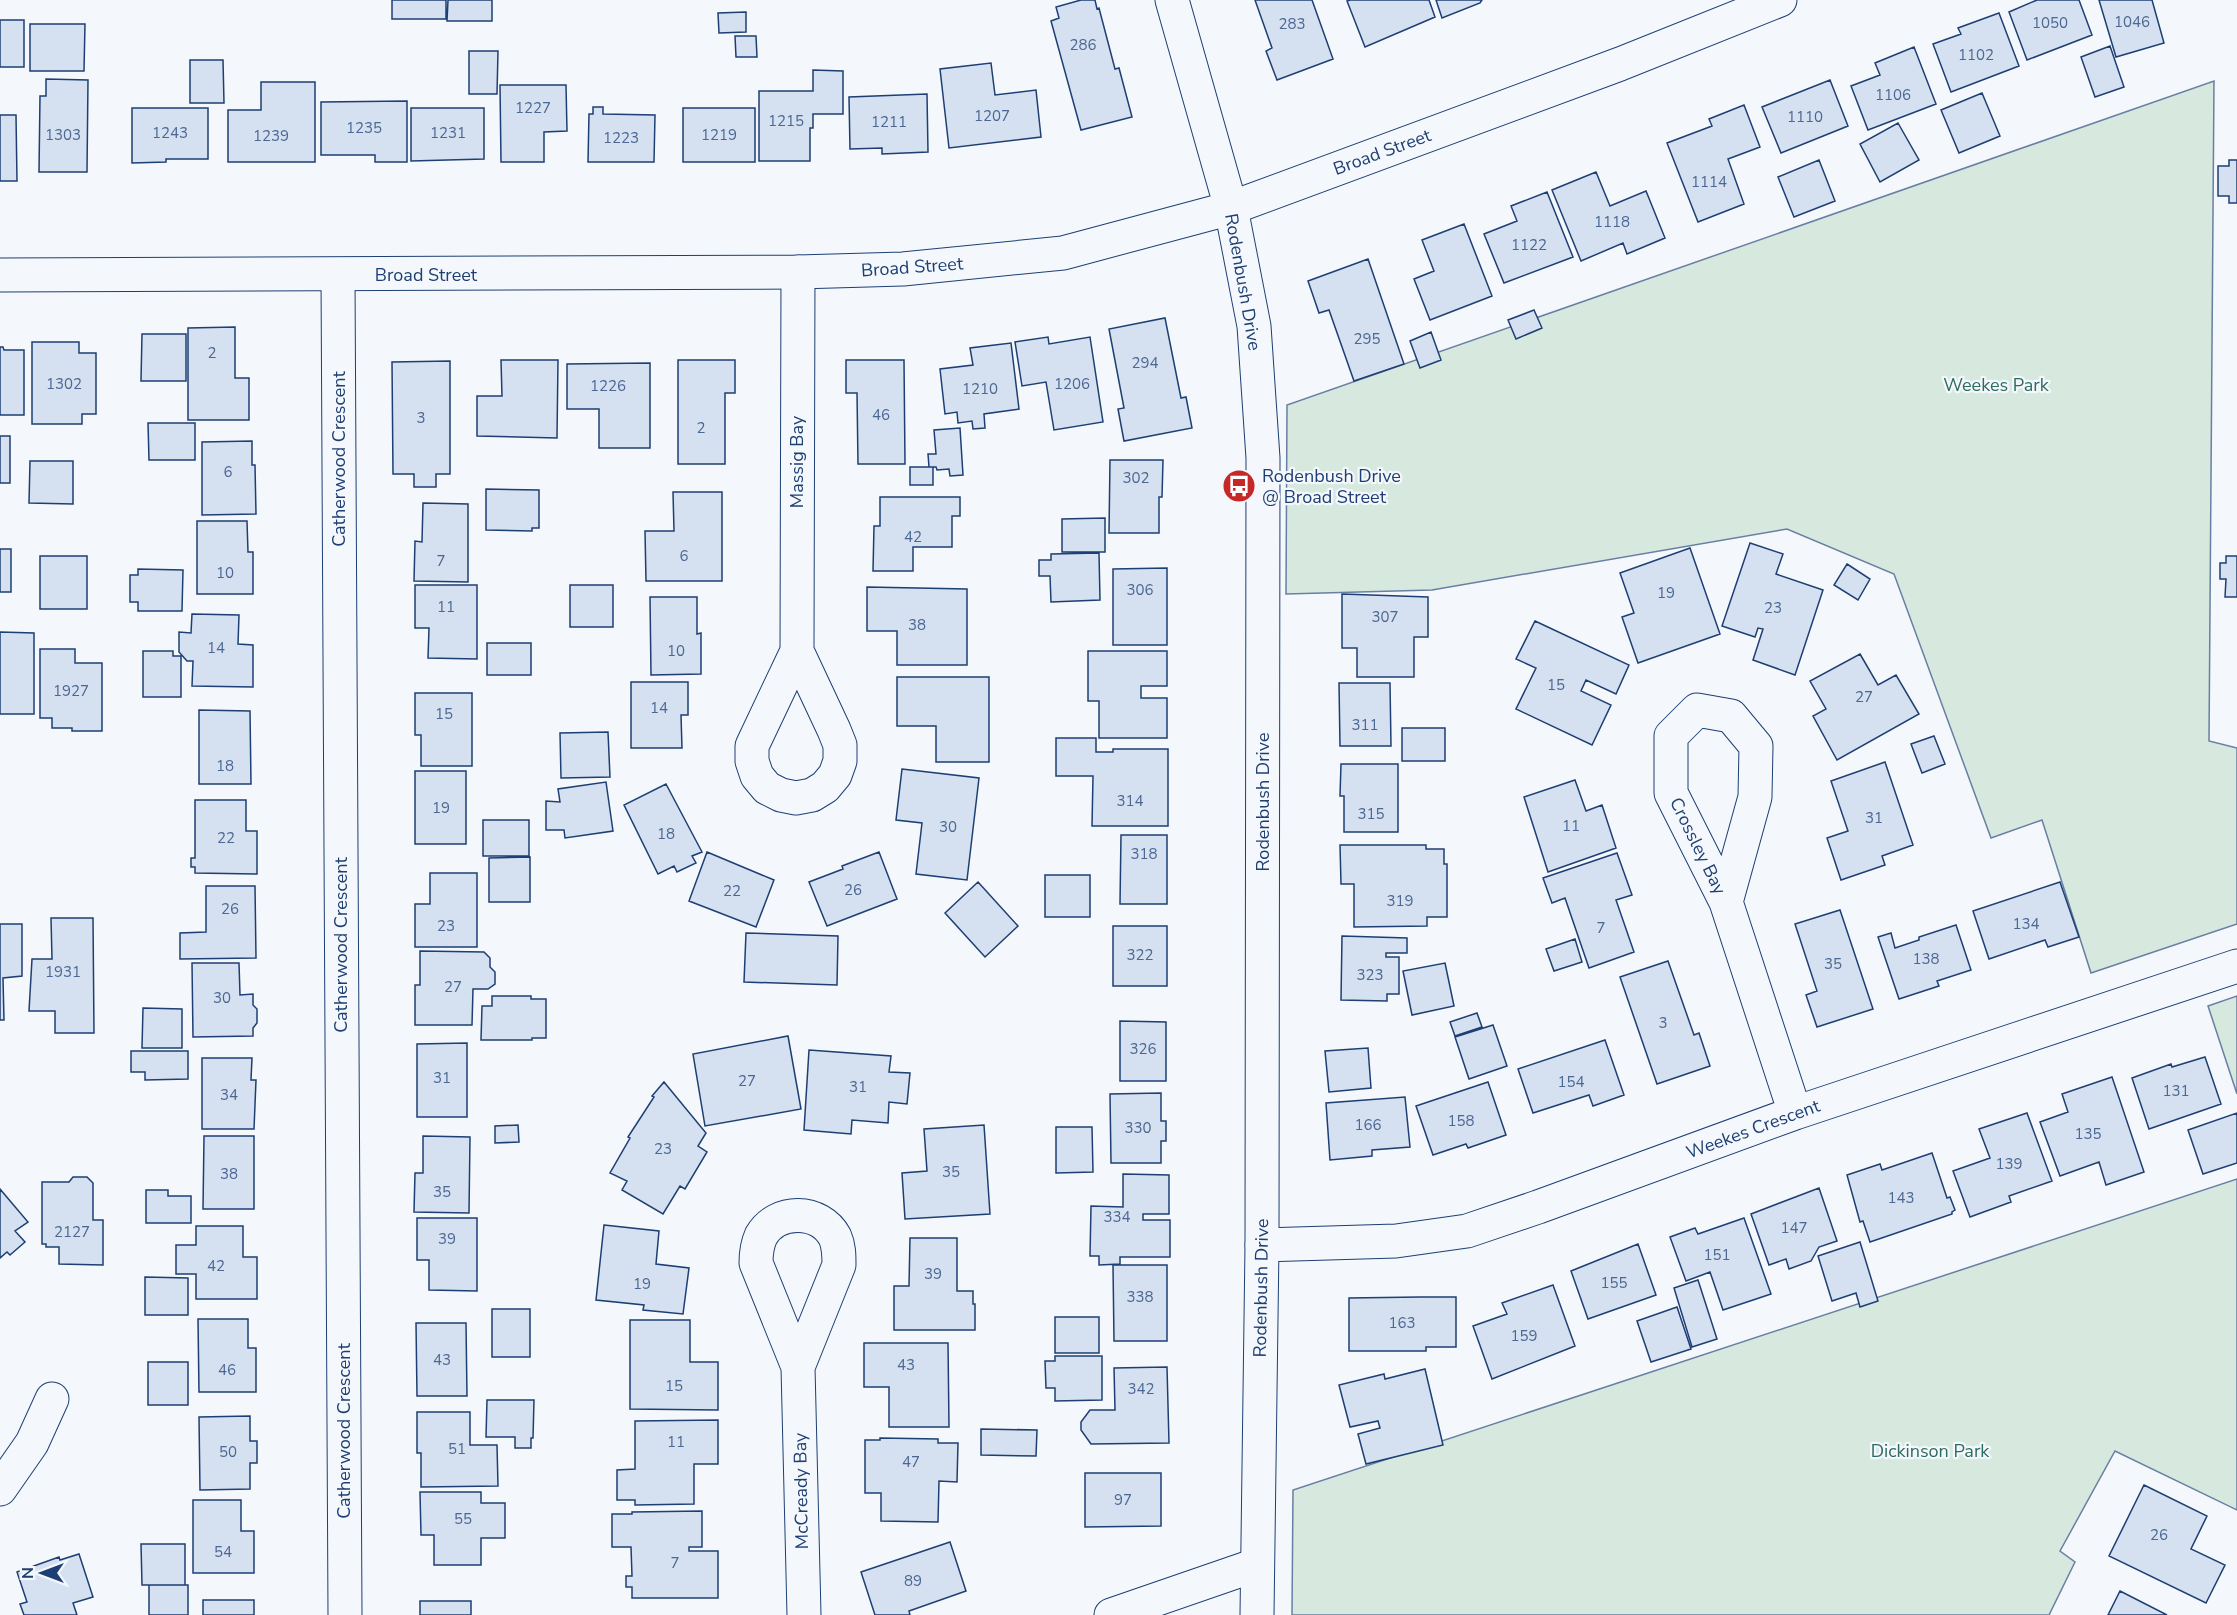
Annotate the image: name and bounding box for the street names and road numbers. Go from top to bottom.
street label: Broad Street [1330,123,1435,181]
street label: Rodenbush Drive [1219,212,1267,352]
street label: Broad Street [860,251,965,283]
street label: Broad Street [375,263,478,287]
street label: Catherwood Crescent [327,371,351,547]
street label: Massig Bay [785,415,809,508]
street label: Rodenbush Drive [1251,733,1275,871]
street label: Crossley Bay [1664,793,1732,899]
street label: Catherwood Crescent [329,857,353,1033]
street label: Weekes Crescent [1683,1093,1824,1164]
street label: Rodenbush Drive [1248,1218,1274,1358]
street label: Catherwood Crescent [332,1343,356,1519]
street label: McCready Bay [788,1432,814,1549]

